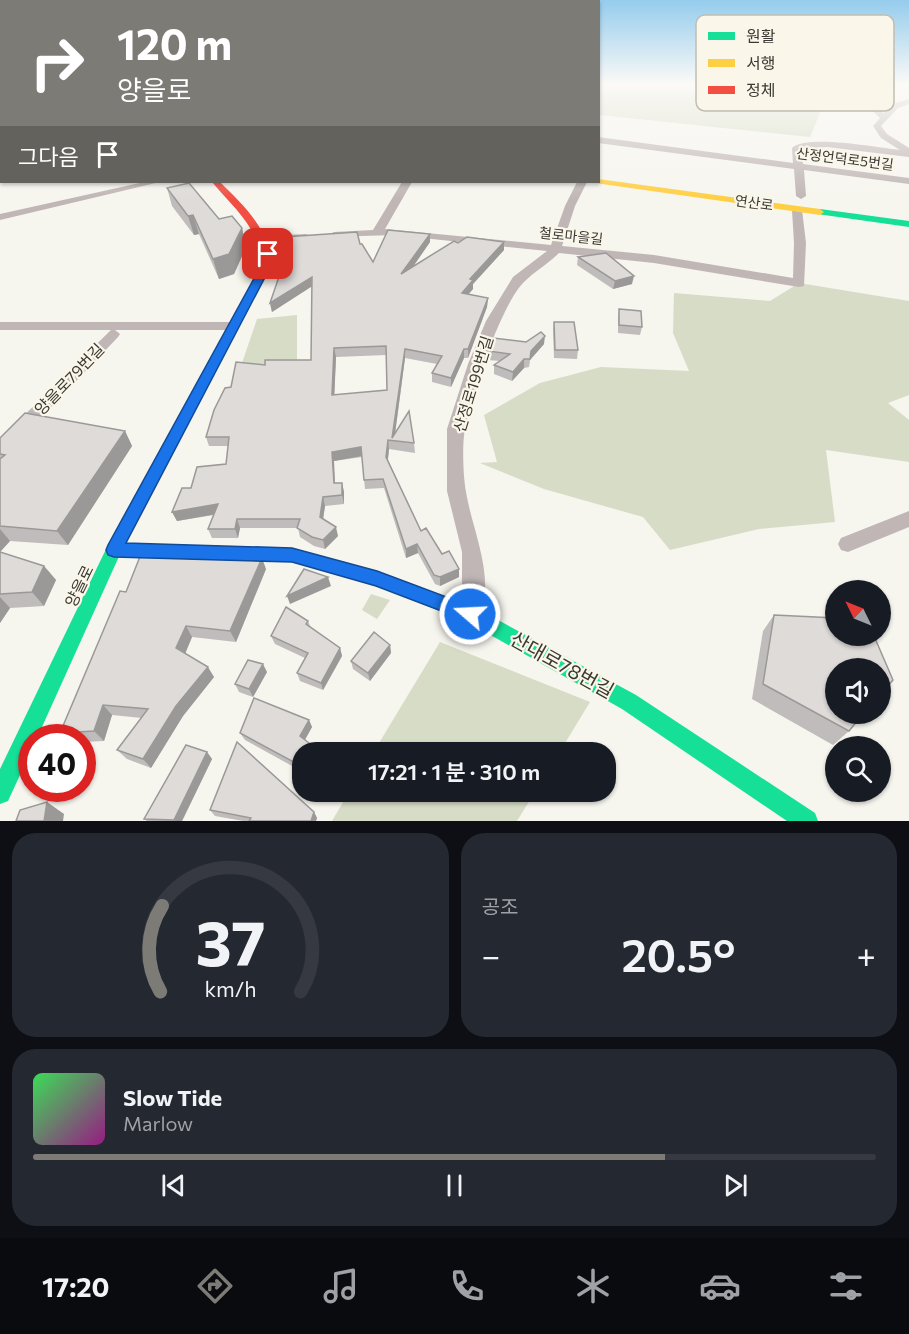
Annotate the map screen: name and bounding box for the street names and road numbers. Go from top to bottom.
street label: 산정언덕로5번길 [795,144,895,173]
street label: 연산로 [734,191,775,214]
street label: 철로마을길 [538,224,604,247]
street label: 산정로199번길 [449,333,496,434]
street label: 양을로79번길 [30,339,107,418]
street label: 양을로 [60,562,97,610]
street label: 산대로78번길 [507,626,618,702]

